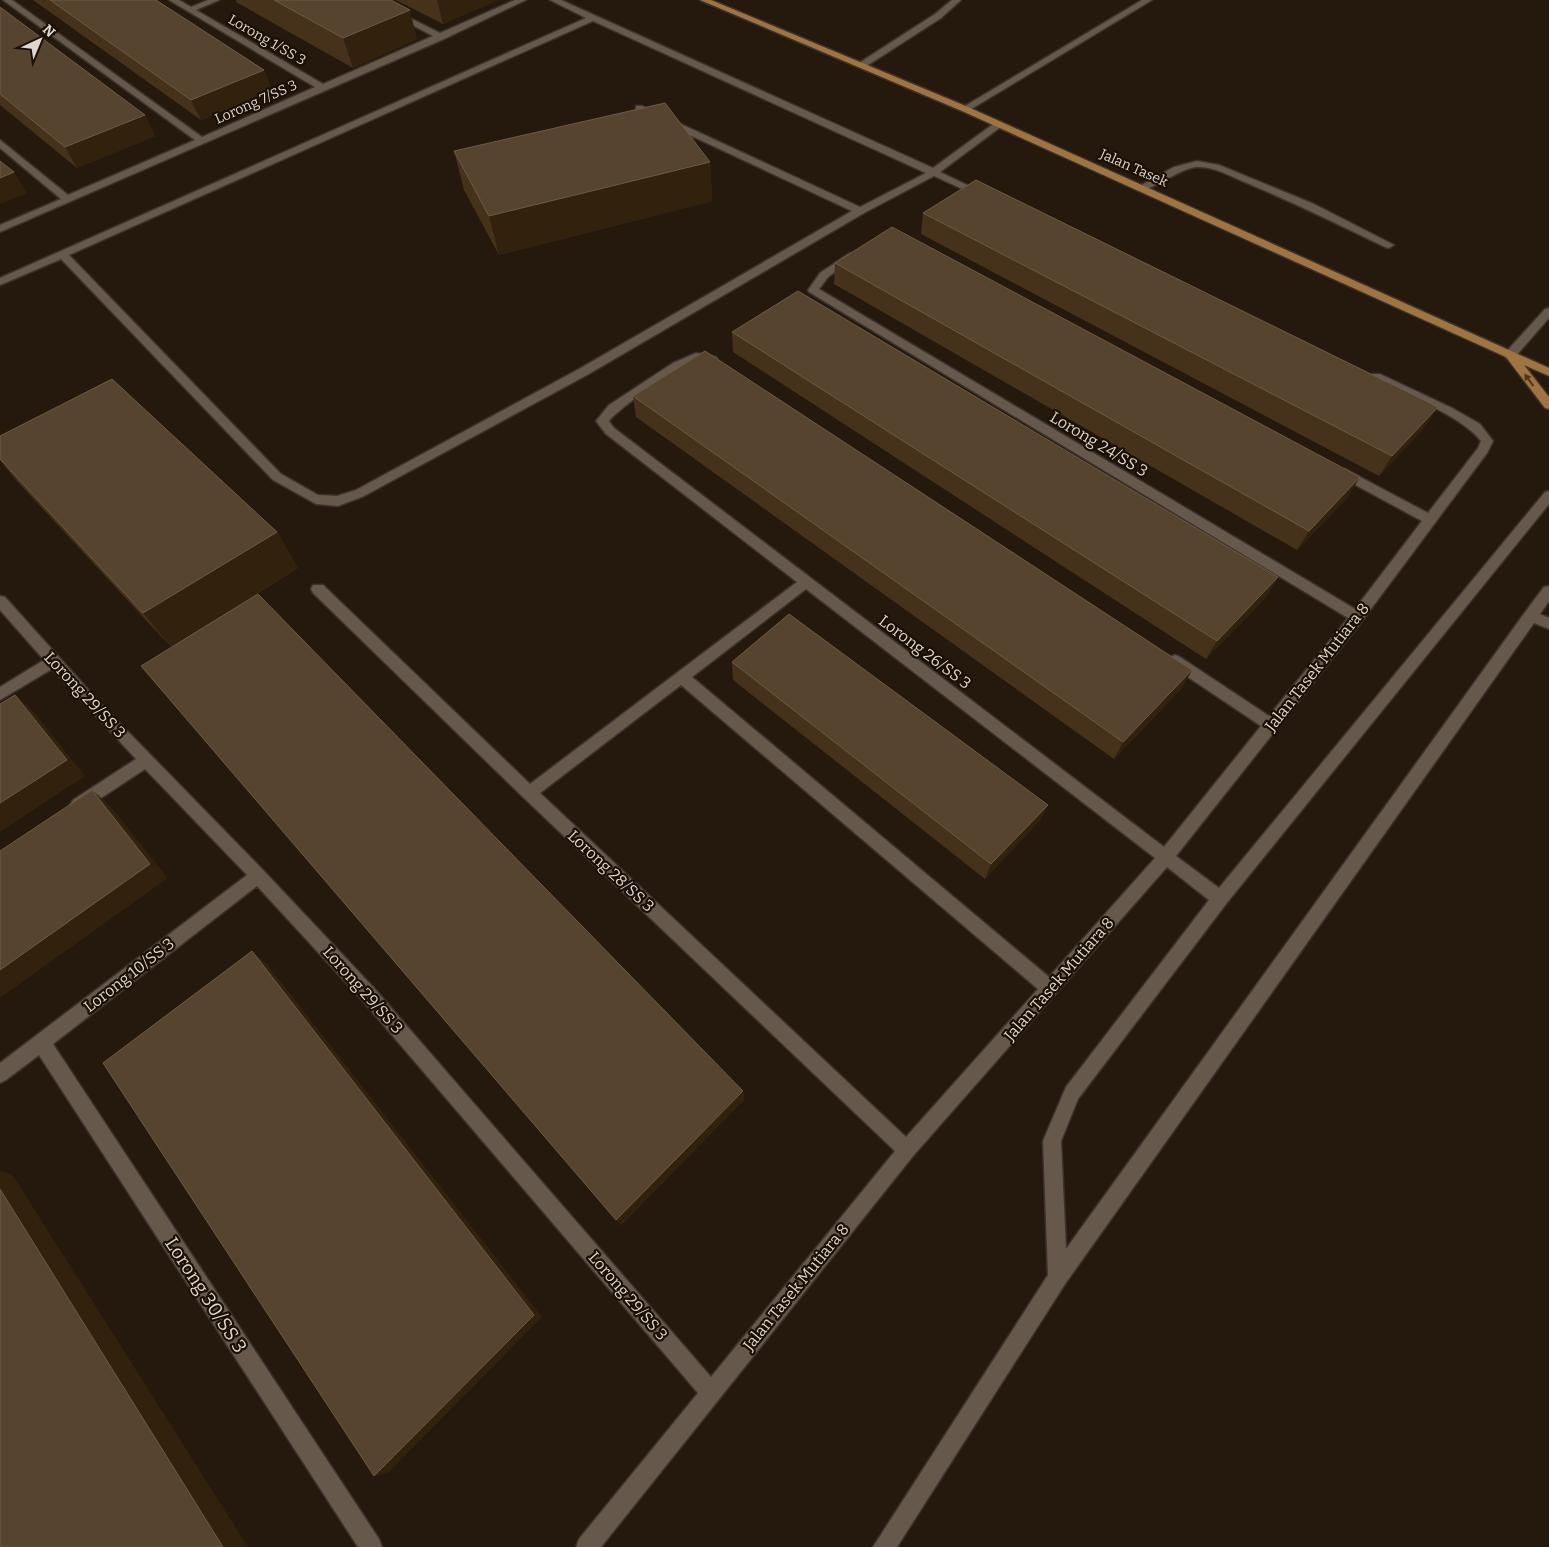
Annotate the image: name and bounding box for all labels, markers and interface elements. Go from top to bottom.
street label: Lorong 1/SS 3 [225,11,309,69]
north arrow [15,15,65,65]
text: N [39,21,59,41]
street label: Lorong 7/SS 3 [212,76,300,128]
street label: Jalan Tasek [1097,145,1171,191]
one-way arrow [1523,374,1534,387]
street label: Lorong 24/SS 3 [1047,407,1151,481]
street label: Jalan Tasek Mutiara 8 [1260,599,1373,736]
street label: Lorong 26/SS 3 [875,611,975,693]
street label: Lorong 29/SS 3 [40,648,130,742]
street label: Lorong 28/SS 3 [564,826,658,916]
street label: Jalan Tasek Mutiara 8 [1000,913,1118,1045]
street label: Lorong 10/SS 3 [80,934,178,1016]
street label: Lorong 29/SS 3 [319,943,407,1037]
street label: Jalan Tasek Mutiara 8 [738,1220,853,1355]
street label: Lorong 30/SS 3 [160,1233,252,1357]
street label: Lorong 29/SS 3 [585,1248,671,1344]

